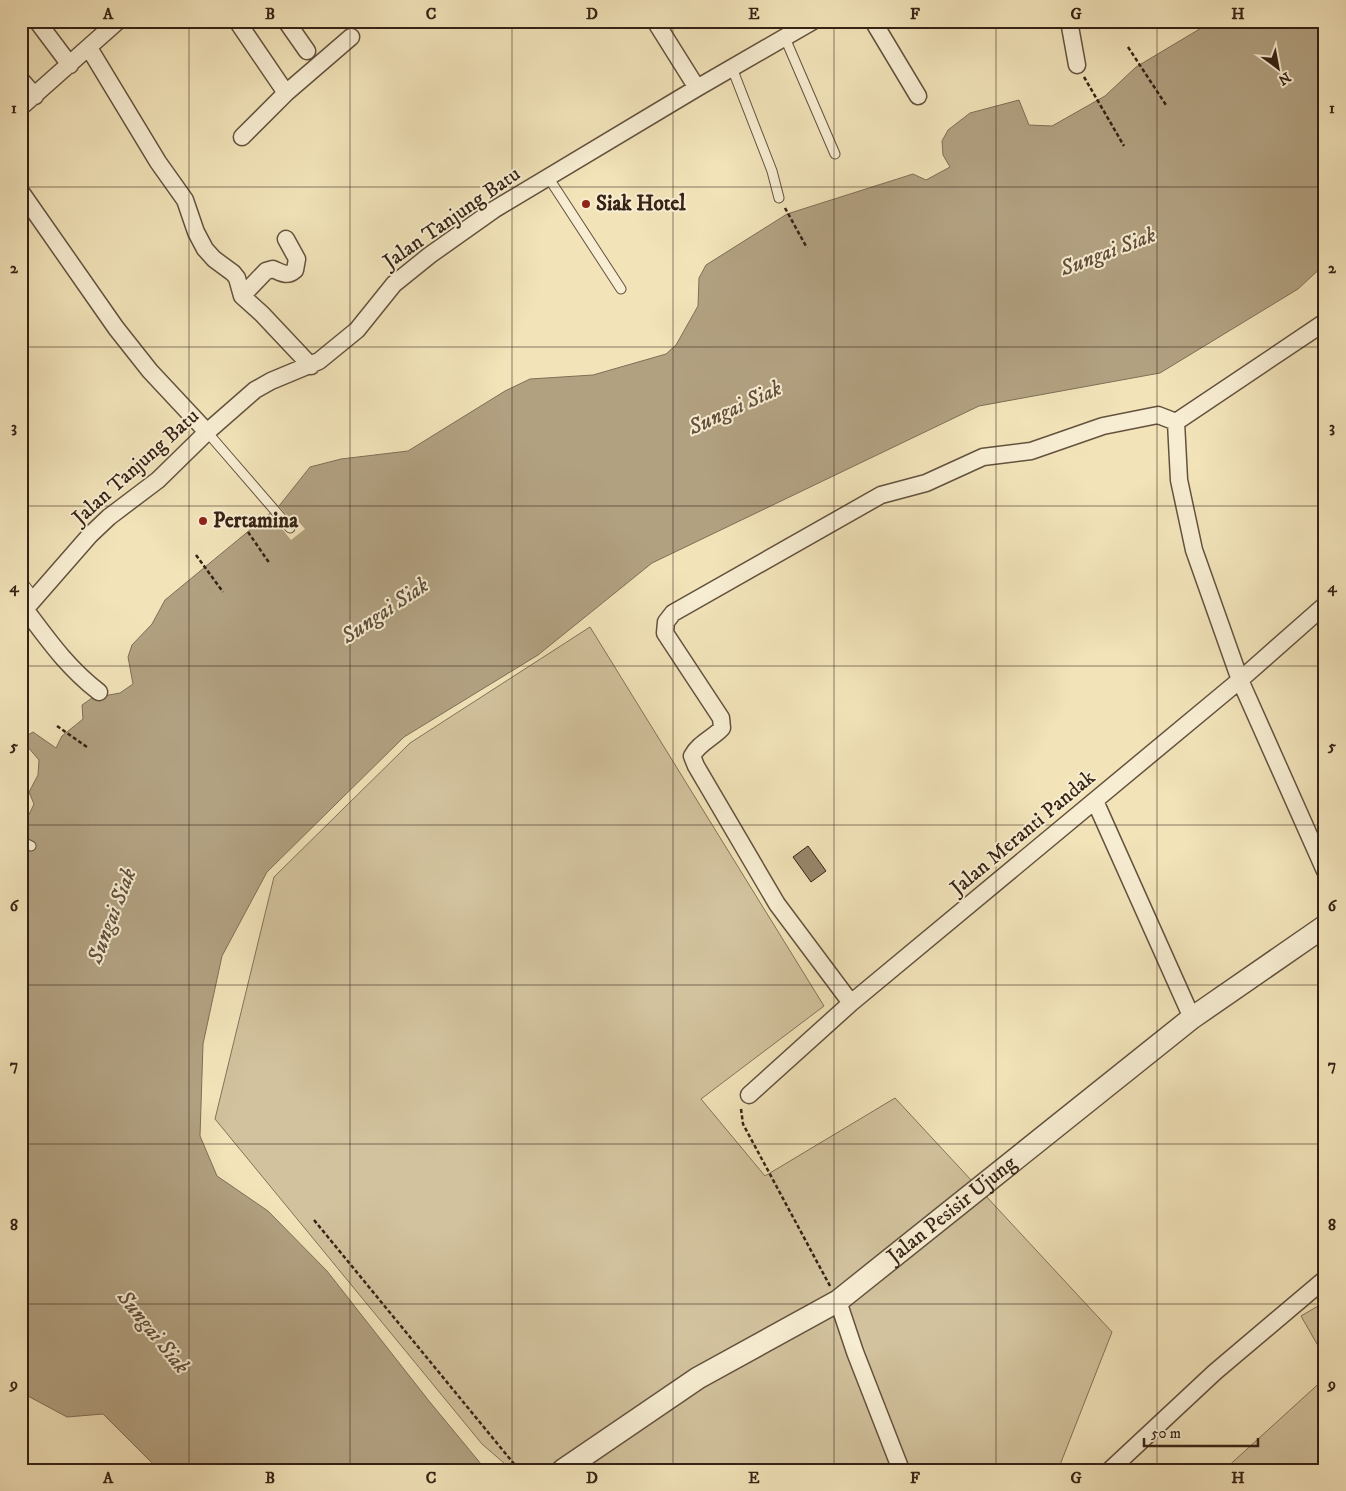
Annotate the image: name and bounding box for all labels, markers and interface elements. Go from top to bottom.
text: A [102,4,114,24]
text: B [265,4,275,24]
text: C [426,4,436,24]
text: D [586,4,598,24]
text: E [748,4,760,24]
text: F [910,4,920,24]
text: G [1070,4,1082,24]
text: H [1231,4,1245,24]
north arrow [1254,42,1304,92]
text: N [1274,67,1294,89]
text: 1 [11,98,17,118]
text: 1 [1329,98,1335,118]
street label: Jalan Tanjung Batu [377,161,526,276]
place label: Siak Hotel [596,191,686,217]
marker: Siak Hotel [580,198,592,210]
water label: Sungai Siak [1056,221,1160,283]
text: 2 [10,258,19,278]
text: 2 [1328,258,1337,278]
water label: Sungai Siak [683,374,787,442]
street label: Jalan Tanjung Batu [66,403,205,532]
text: 3 [11,417,17,437]
text: 3 [1329,417,1335,437]
place label: Pertamina [213,508,299,534]
marker: Pertamina [197,515,209,527]
water label: Sungai Siak [335,571,435,651]
text: 4 [8,577,19,597]
text: 4 [1326,577,1337,597]
text: 5 [9,736,18,756]
text: 5 [1327,736,1336,756]
street label: Jalan Meranti Pandak [944,764,1101,902]
water label: Sungai Siak [81,864,143,968]
text: 6 [10,896,20,916]
text: 6 [1328,896,1338,916]
text: 7 [10,1055,18,1075]
text: 7 [1328,1055,1336,1075]
street label: Jalan Pesisir Ujung [881,1150,1022,1271]
text: 8 [10,1215,18,1235]
text: 8 [1328,1215,1336,1235]
water label: Sungai Siak [110,1284,195,1380]
text: 9 [9,1374,18,1394]
text: 9 [1327,1374,1336,1394]
scale bar [1144,1416,1257,1448]
text: 50 m [1151,1424,1181,1443]
text: A [102,1468,114,1488]
text: B [265,1468,275,1488]
text: C [426,1468,436,1488]
text: D [586,1468,598,1488]
text: E [748,1468,760,1488]
text: F [910,1468,920,1488]
text: G [1070,1468,1082,1488]
text: H [1231,1468,1245,1488]

